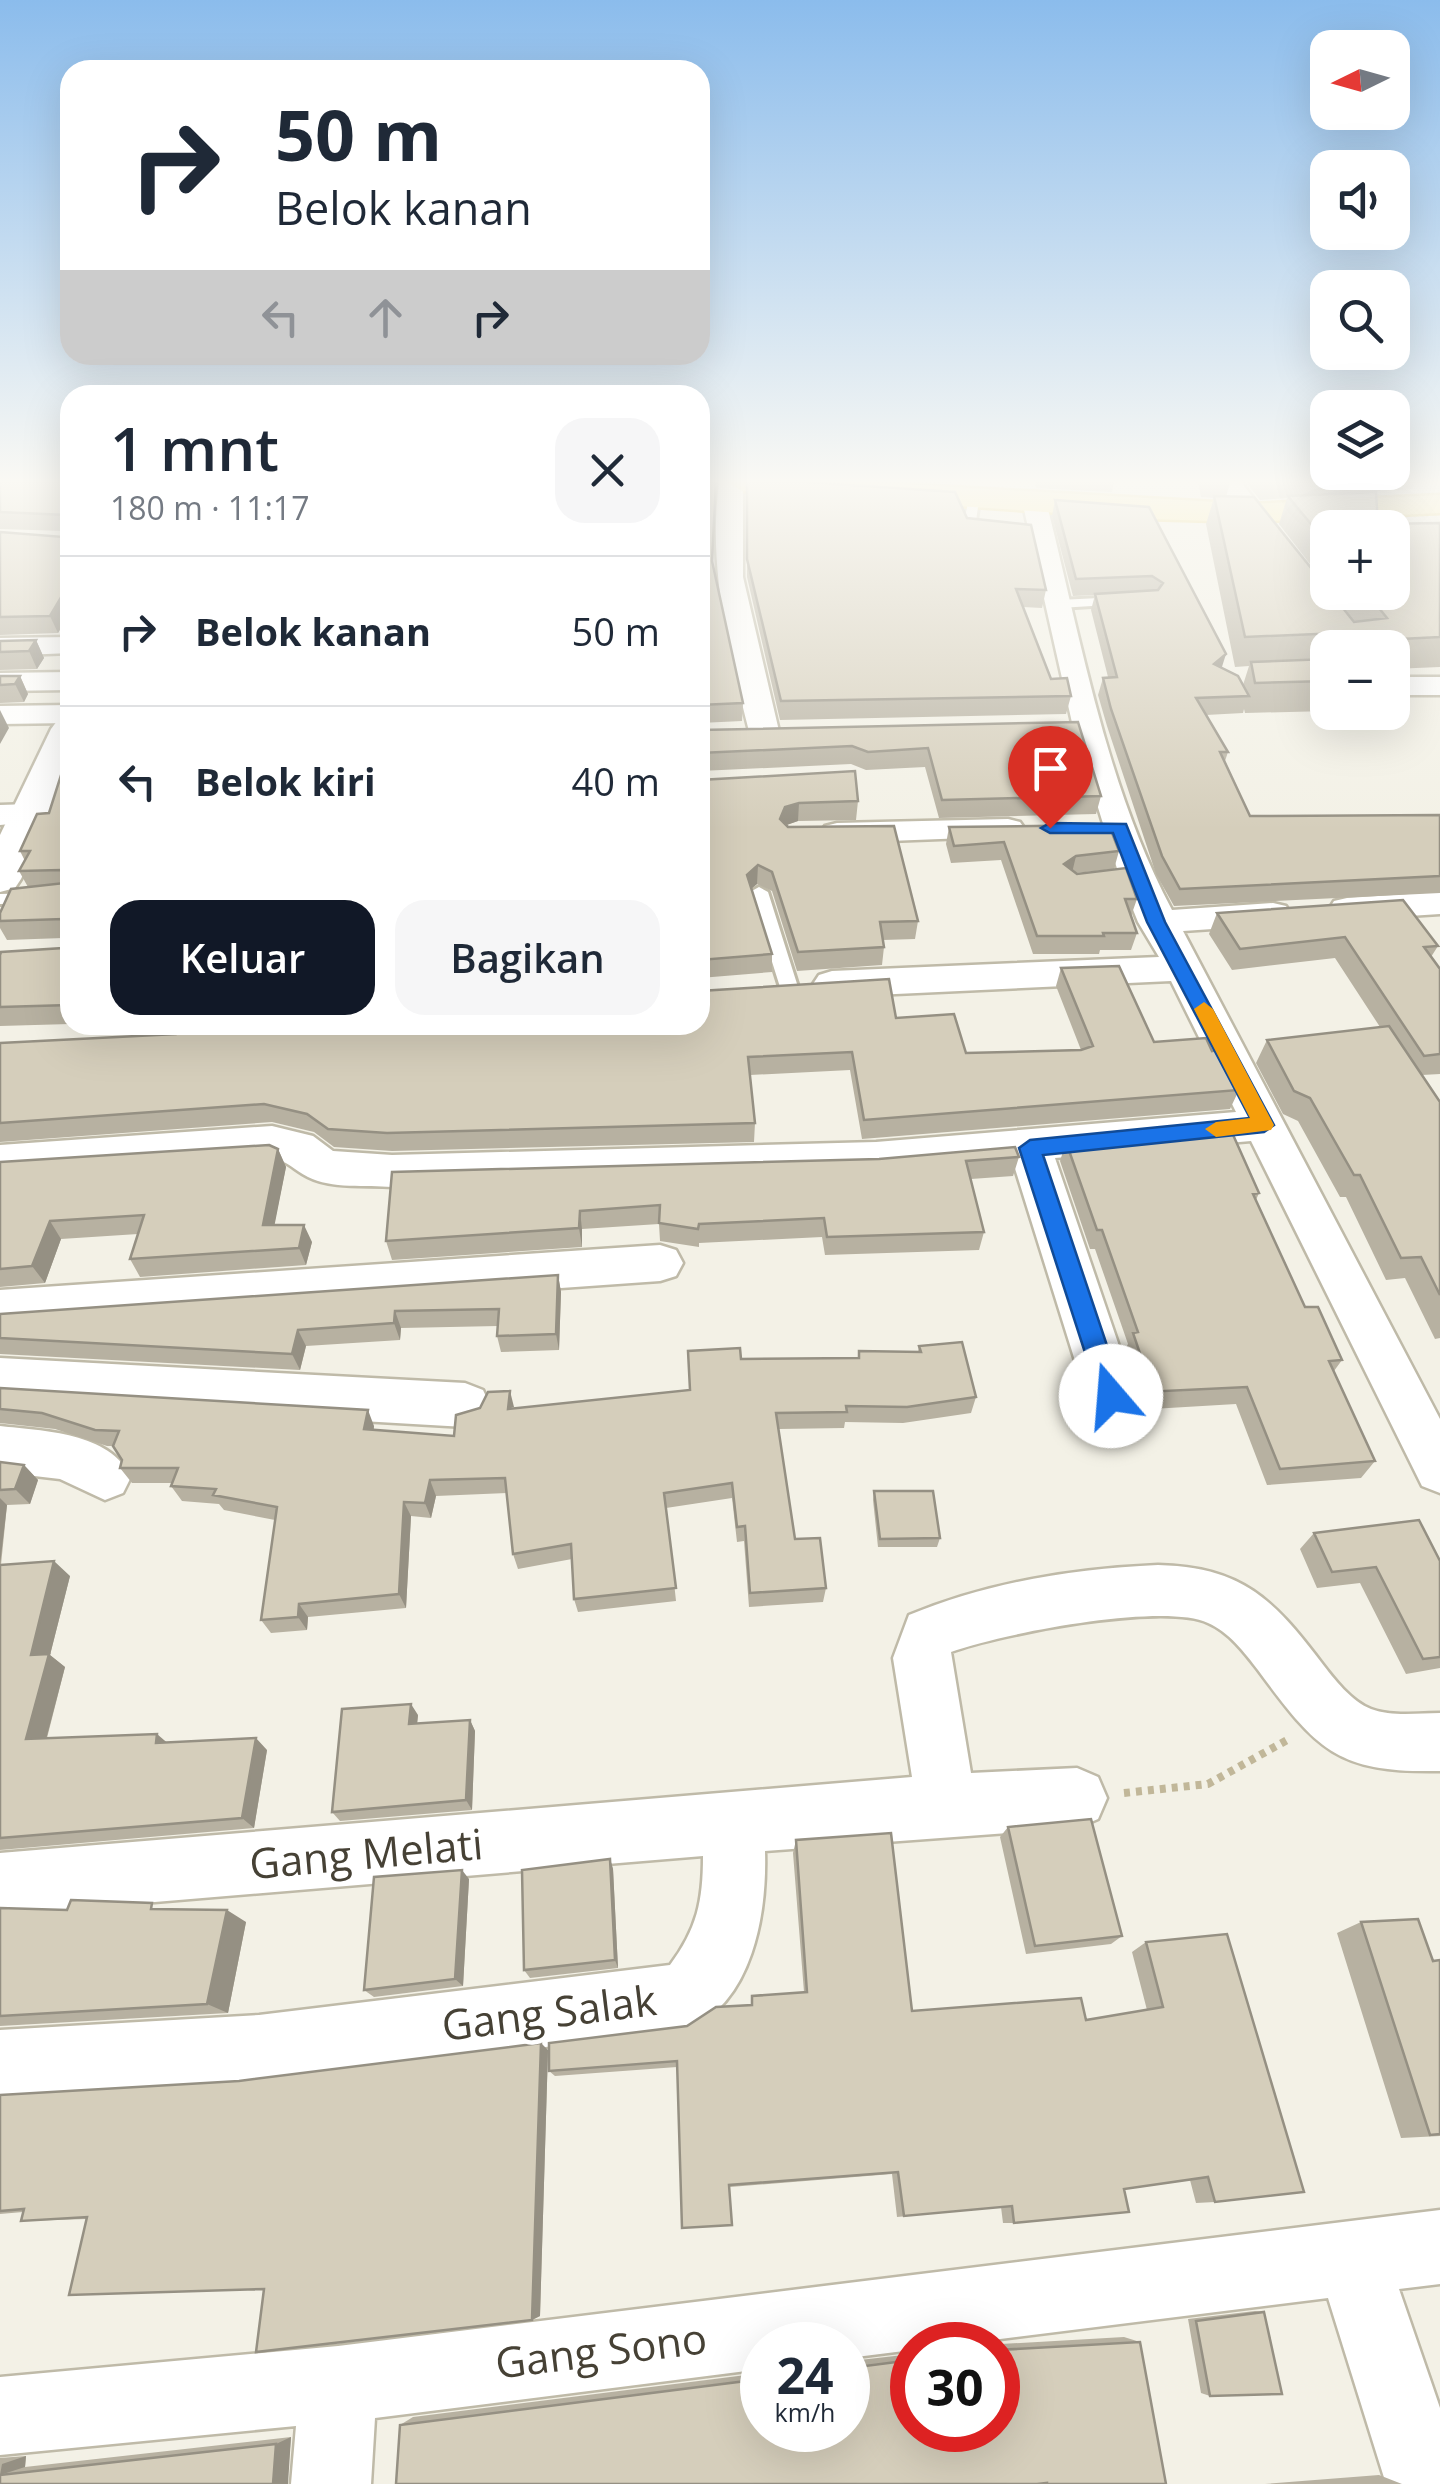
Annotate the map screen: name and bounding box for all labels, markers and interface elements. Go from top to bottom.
north arrow [1310,30,1410,130]
map controls [1310,30,1410,730]
text: 50 m [275,86,442,182]
icon: right [110,100,240,230]
button: sound [1310,150,1410,250]
text: Belok kanan [275,177,532,238]
button: search [1310,270,1410,370]
icon: left [253,290,308,345]
icon: ahead [358,290,413,345]
icon: right [463,290,518,345]
button: layers [1310,390,1410,490]
text: 1 mnt [110,407,279,489]
button: close [555,418,660,523]
text: 180 m · 11:17 [110,486,309,529]
button: + [1310,510,1410,610]
icon: right [110,604,165,659]
text: Belok kanan [195,605,431,657]
text: 50 m [571,605,660,657]
button: − [1310,630,1410,730]
pin [1008,726,1093,829]
icon: arrive [1023,741,1078,796]
icon: left [110,754,165,809]
text: Belok kiri [195,755,376,807]
text: 40 m [571,755,660,807]
button: Keluar [110,900,375,1015]
button: Bagikan [395,900,660,1015]
position arrow [1059,1344,1163,1448]
street label: Gang Melati [247,1814,485,1891]
street label: Gang Salak [438,1970,659,2053]
street label: Gang Sono [492,2308,710,2391]
speed limit sign: 30 [890,2322,1020,2452]
text: 24 [776,2341,834,2409]
text: km/h [775,2395,835,2429]

